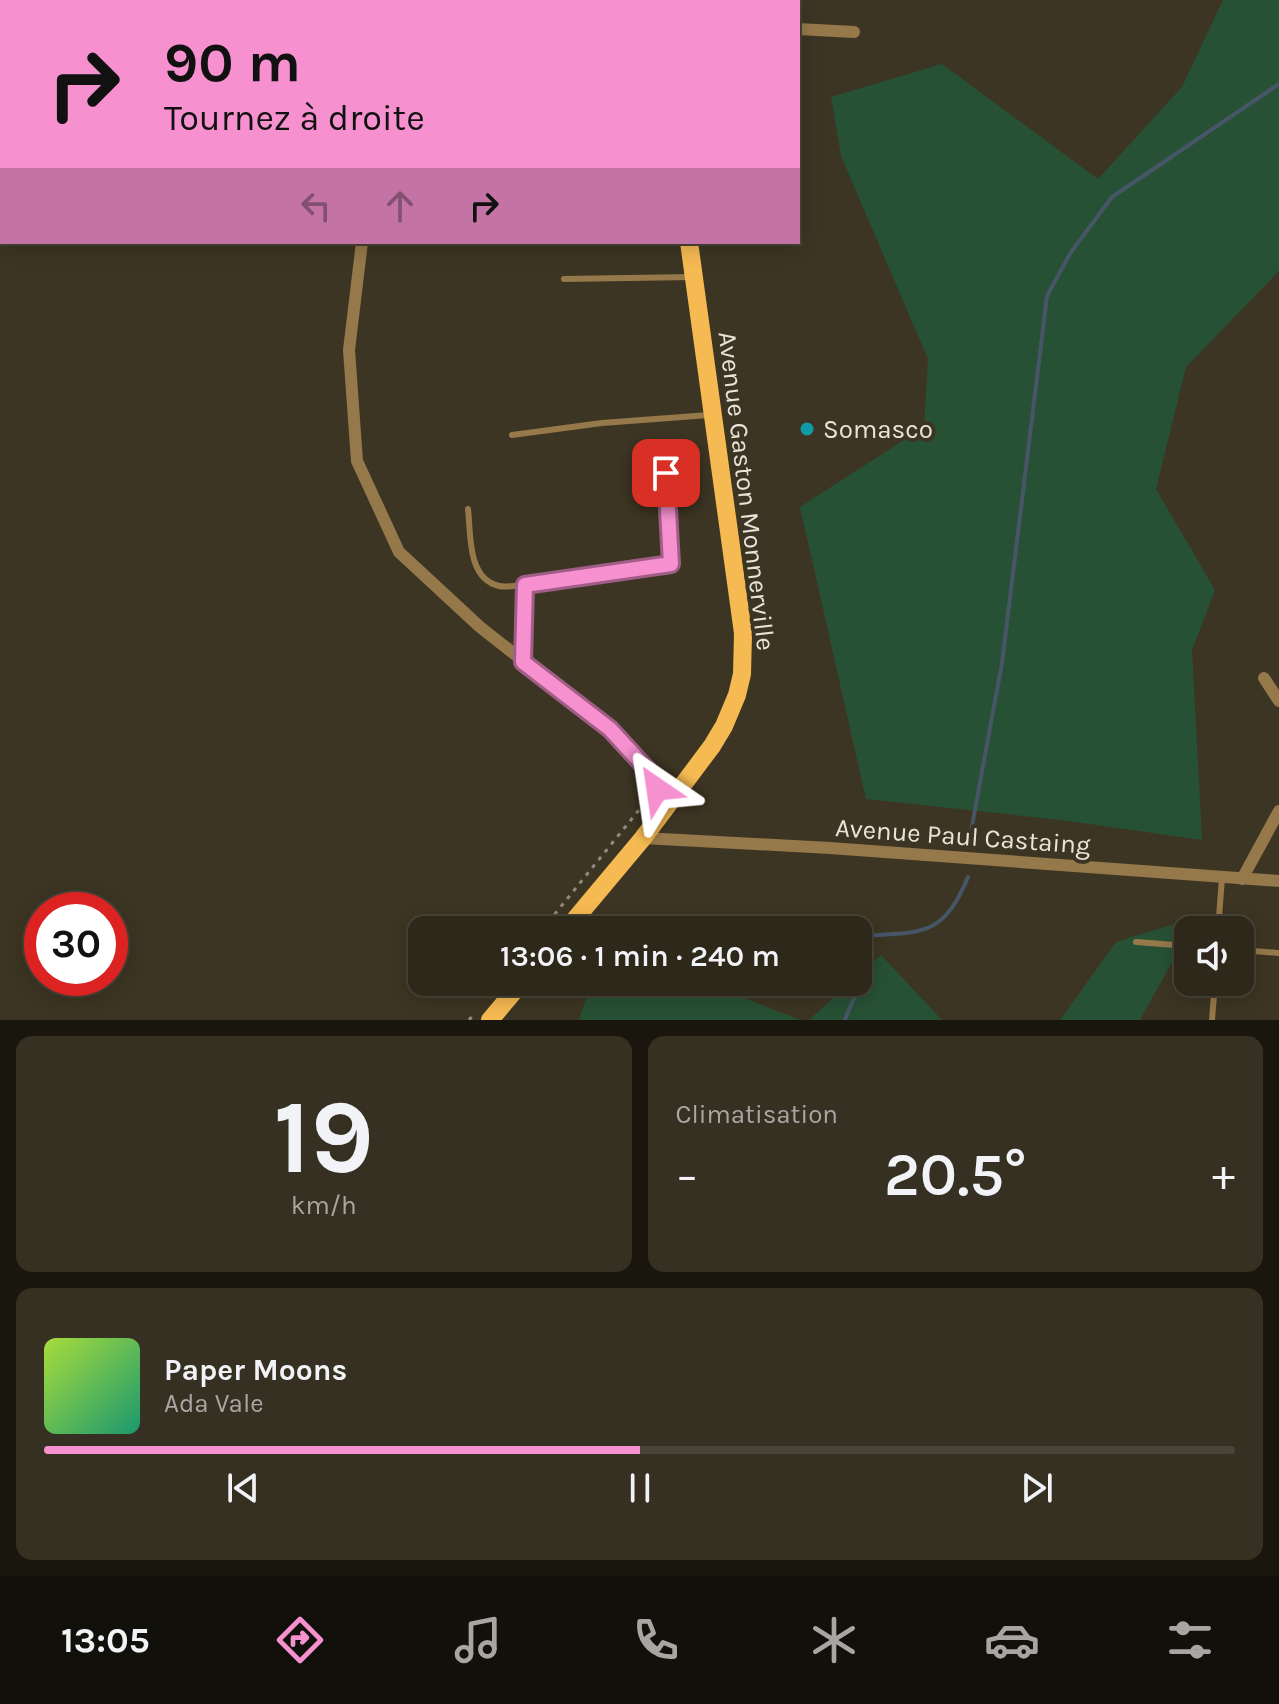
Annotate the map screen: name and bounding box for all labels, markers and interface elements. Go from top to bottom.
text: 90 m [164,30,301,95]
icon: right [32,32,136,136]
text: Tournez à droite [164,97,425,139]
icon: left [294,184,338,228]
icon: ahead [378,184,422,228]
icon: right [462,184,506,228]
street label: Avenue Gaston Monnerville [712,330,781,652]
place label: Somasco [823,414,933,445]
marker: Somasco [798,420,816,438]
pin [632,439,700,507]
icon: arrive [644,451,688,495]
position arrow [615,747,699,831]
street label: Avenue Paul Castaing [834,812,1092,861]
speed limit sign: 30 [24,892,128,996]
map controls [1174,916,1254,996]
button: sound [1174,916,1254,996]
text: 13:06 · 1 min · 240 m [500,938,780,974]
text: 19 [273,1077,374,1198]
text: Climatisation [676,1099,838,1130]
text: 20.5° [884,1140,1027,1210]
text: − [676,1150,699,1201]
text: + [1212,1150,1235,1201]
text: km/h [291,1190,357,1221]
text: Paper Moons [164,1352,347,1388]
text: Ada Vale [164,1388,264,1419]
icon: previous [221,1466,265,1510]
icon: pause [618,1466,662,1510]
icon: next [1015,1466,1059,1510]
icon: directions [272,1612,328,1668]
icon: music [450,1612,506,1668]
icon: phone [628,1612,684,1668]
icon: climate [806,1612,862,1668]
icon: car [984,1612,1040,1668]
icon: filters [1162,1612,1218,1668]
text: 13:05 [61,1619,150,1661]

